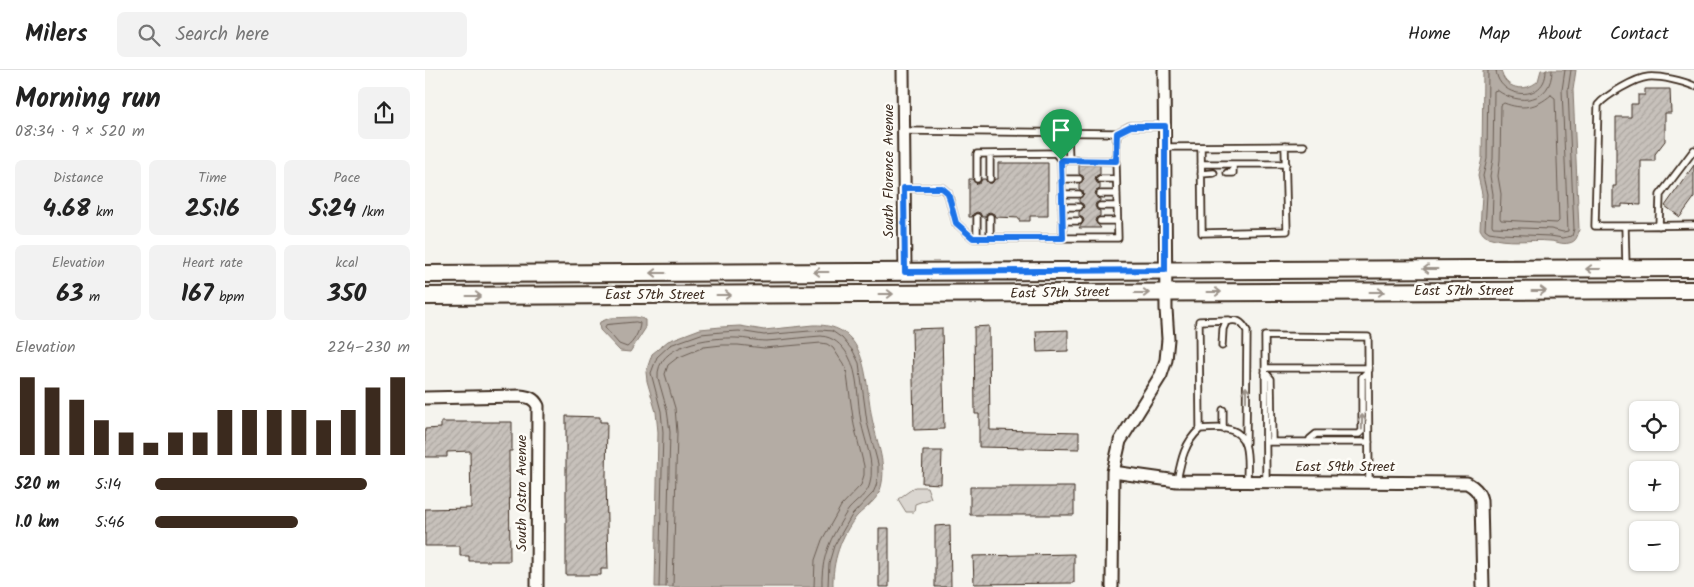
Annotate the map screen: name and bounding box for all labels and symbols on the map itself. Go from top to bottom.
street label: South Florence Avenue [878,103,900,238]
pin [1040,109,1082,160]
one-way arrow [1423,264,1439,274]
one-way arrow [1585,264,1602,274]
one-way arrow [813,267,830,277]
one-way arrow [651,268,667,278]
street label: East 57th Street [1414,280,1514,302]
street label: East 57th Street [1010,281,1111,305]
street label: East 57th Street [605,284,705,306]
one-way arrow [1531,286,1547,296]
one-way arrow [1206,287,1222,297]
one-way arrow [1368,287,1385,297]
one-way arrow [1134,288,1150,298]
one-way arrow [878,289,894,299]
one-way arrow [715,290,731,300]
one-way arrow [465,291,481,301]
one-way arrow [1241,387,1251,403]
one-way arrow [1357,414,1367,430]
street label: South Ostro Avenue [511,434,533,551]
street label: East 59th Street [1295,456,1396,478]

